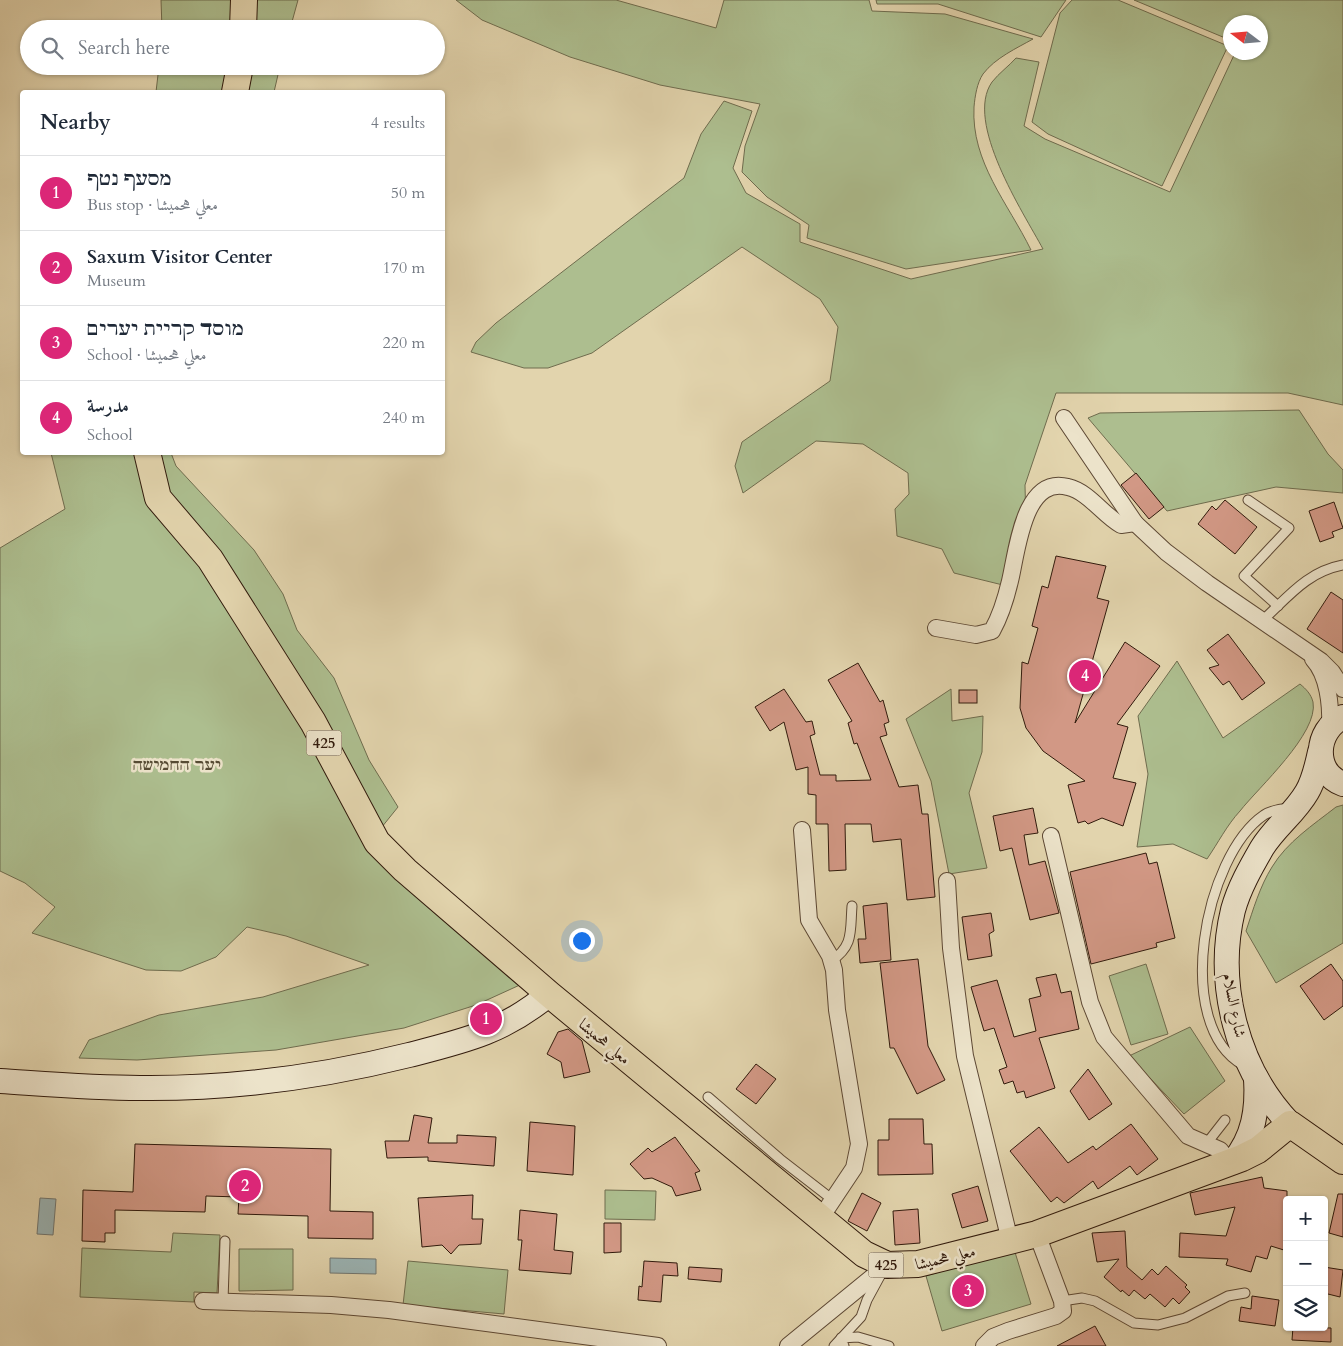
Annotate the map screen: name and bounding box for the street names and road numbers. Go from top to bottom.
road number: 425 [306,730,342,756]
street label: شارع السلام [1214,971,1251,1040]
street label: معلي هحميشا [571,1014,635,1073]
street label: معلي هحميشا [913,1240,979,1279]
road number: 425 [868,1252,904,1278]

